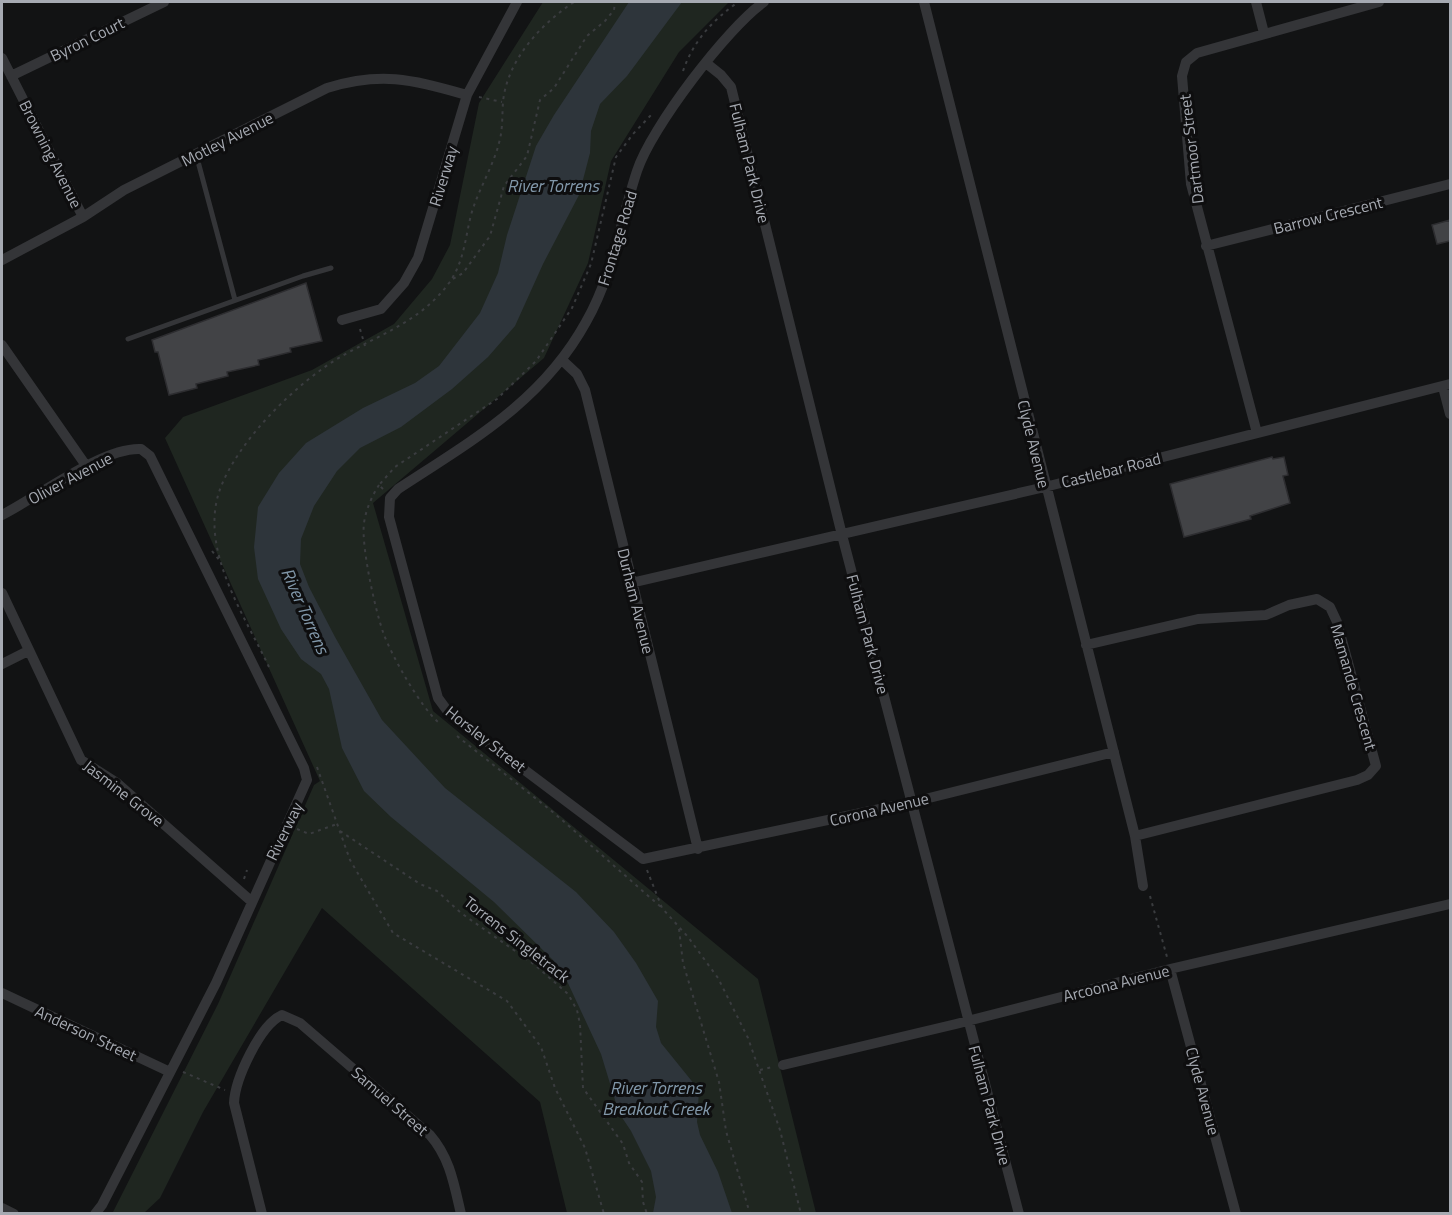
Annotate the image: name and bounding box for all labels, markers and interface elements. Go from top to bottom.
street label: Byron Court [46,10,129,67]
street label: Dartmoor Street [1172,93,1210,205]
street label: Browning Avenue [13,96,89,212]
street label: Fulham Park Drive [723,100,777,226]
street label: Motley Avenue [177,106,277,172]
street label: Riverway [422,142,464,209]
water label: River Torrens [507,172,600,199]
street label: Frontage Road [591,187,643,289]
street label: Barrow Crescent [1271,190,1385,240]
street label: Clyde Avenue [1011,397,1057,491]
street label: Oliver Avenue [24,446,116,510]
street label: Castlebar Road [1059,446,1163,494]
street label: Durham Avenue [611,546,661,656]
water label: River Torrens [274,563,337,659]
street label: Fulham Park Drive [840,572,896,696]
street label: Mamande Crescent [1325,621,1384,753]
street label: Horsley Street [441,700,532,778]
street label: Jasmine Grove [79,754,169,832]
street label: Corona Avenue [827,786,931,832]
street label: Riverway [260,797,309,864]
street label: Torrens Singletrack [459,890,575,988]
street label: Arcoona Avenue [1060,958,1172,1008]
street label: Anderson Street [31,999,141,1067]
street label: Fulham Park Drive [962,1043,1018,1167]
street label: Clyde Avenue [1180,1044,1226,1138]
street label: Samuel Street [346,1061,434,1142]
water label: River Torrens Breakout Creek [602,1074,712,1122]

